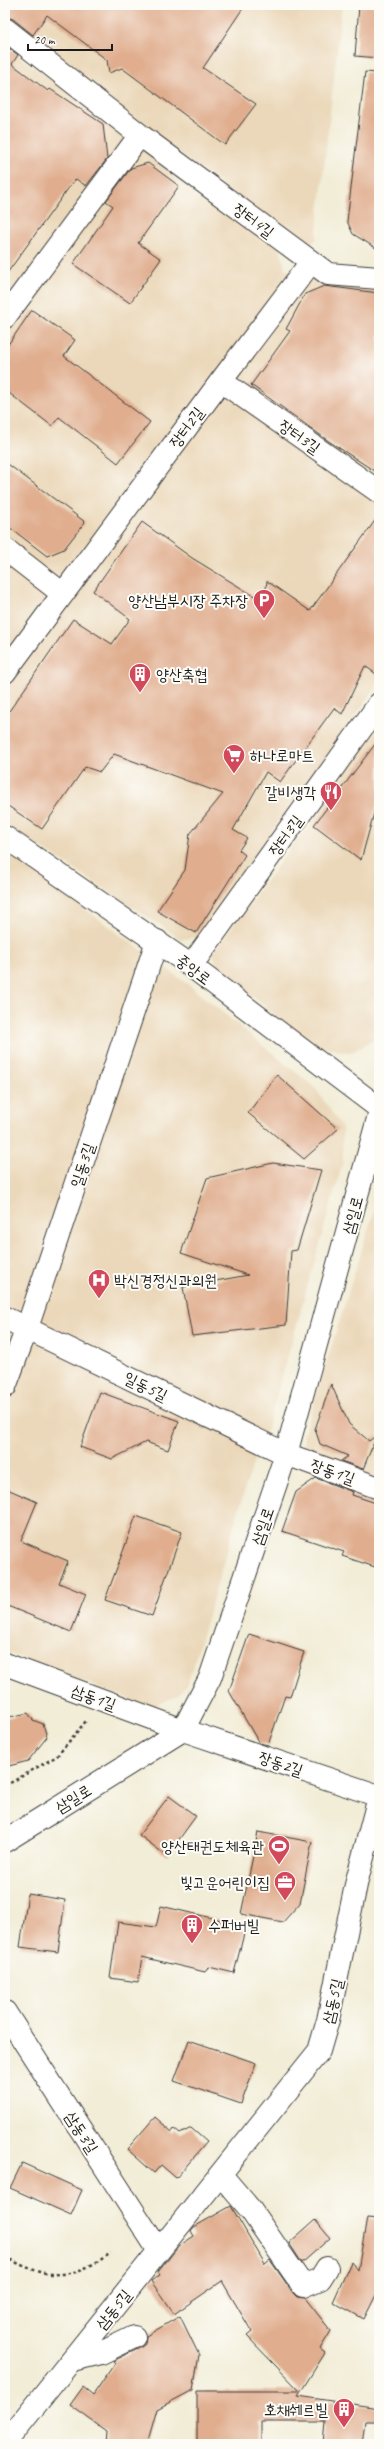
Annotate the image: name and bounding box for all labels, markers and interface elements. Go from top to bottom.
scale bar [28,26,112,52]
text: 20 m [34,32,56,48]
street label: 장터4길 [229,199,278,243]
street label: 장터2길 [165,403,209,452]
street label: 장터3길 [275,415,324,458]
parking icon: 양산남부시장 주차장 [251,587,277,620]
place label: 양산남부시장 주차장 [128,591,248,611]
building icon: 양산축협 [127,661,153,694]
place label: 양산축협 [156,665,208,685]
supermarket icon: 하나로마트 [221,742,247,775]
place label: 하나로마트 [250,746,314,766]
restaurant icon: 갈비생각 [318,779,344,812]
place label: 갈비생각 [265,783,316,803]
street label: 장터3길 [264,811,307,860]
street label: 중앙로 [172,950,215,989]
street label: 일동3길 [66,1140,100,1190]
street label: 삼일로 [338,1194,368,1237]
hospital icon: 박신경정신과의원 [86,1267,112,1300]
place label: 박신경정신과의원 [114,1271,217,1291]
street label: 일동5길 [121,1368,171,1406]
street label: 장동1길 [308,1455,358,1489]
street label: 삼일로 [247,1505,279,1548]
street label: 삼동1길 [69,1681,119,1715]
street label: 장동2길 [256,1747,306,1781]
street label: 삼일로 [52,1780,95,1818]
sports icon: 양산태권도체육관 [266,1833,292,1866]
place label: 양산태권도체육관 [161,1837,264,1857]
office icon: 빛고운어린이집 [272,1869,298,1902]
place label: 빛고운어린이집 [180,1873,270,1893]
building icon: 수퍼버빌 [179,1912,205,1945]
place label: 수퍼버빌 [208,1916,260,1936]
street label: 삼동5길 [318,1977,348,2026]
street label: 삼동3길 [60,2108,102,2157]
street label: 삼동5길 [92,2285,136,2334]
building icon: 호채쉐르빌 [331,2396,357,2429]
place label: 호채쉐르빌 [264,2400,328,2420]

